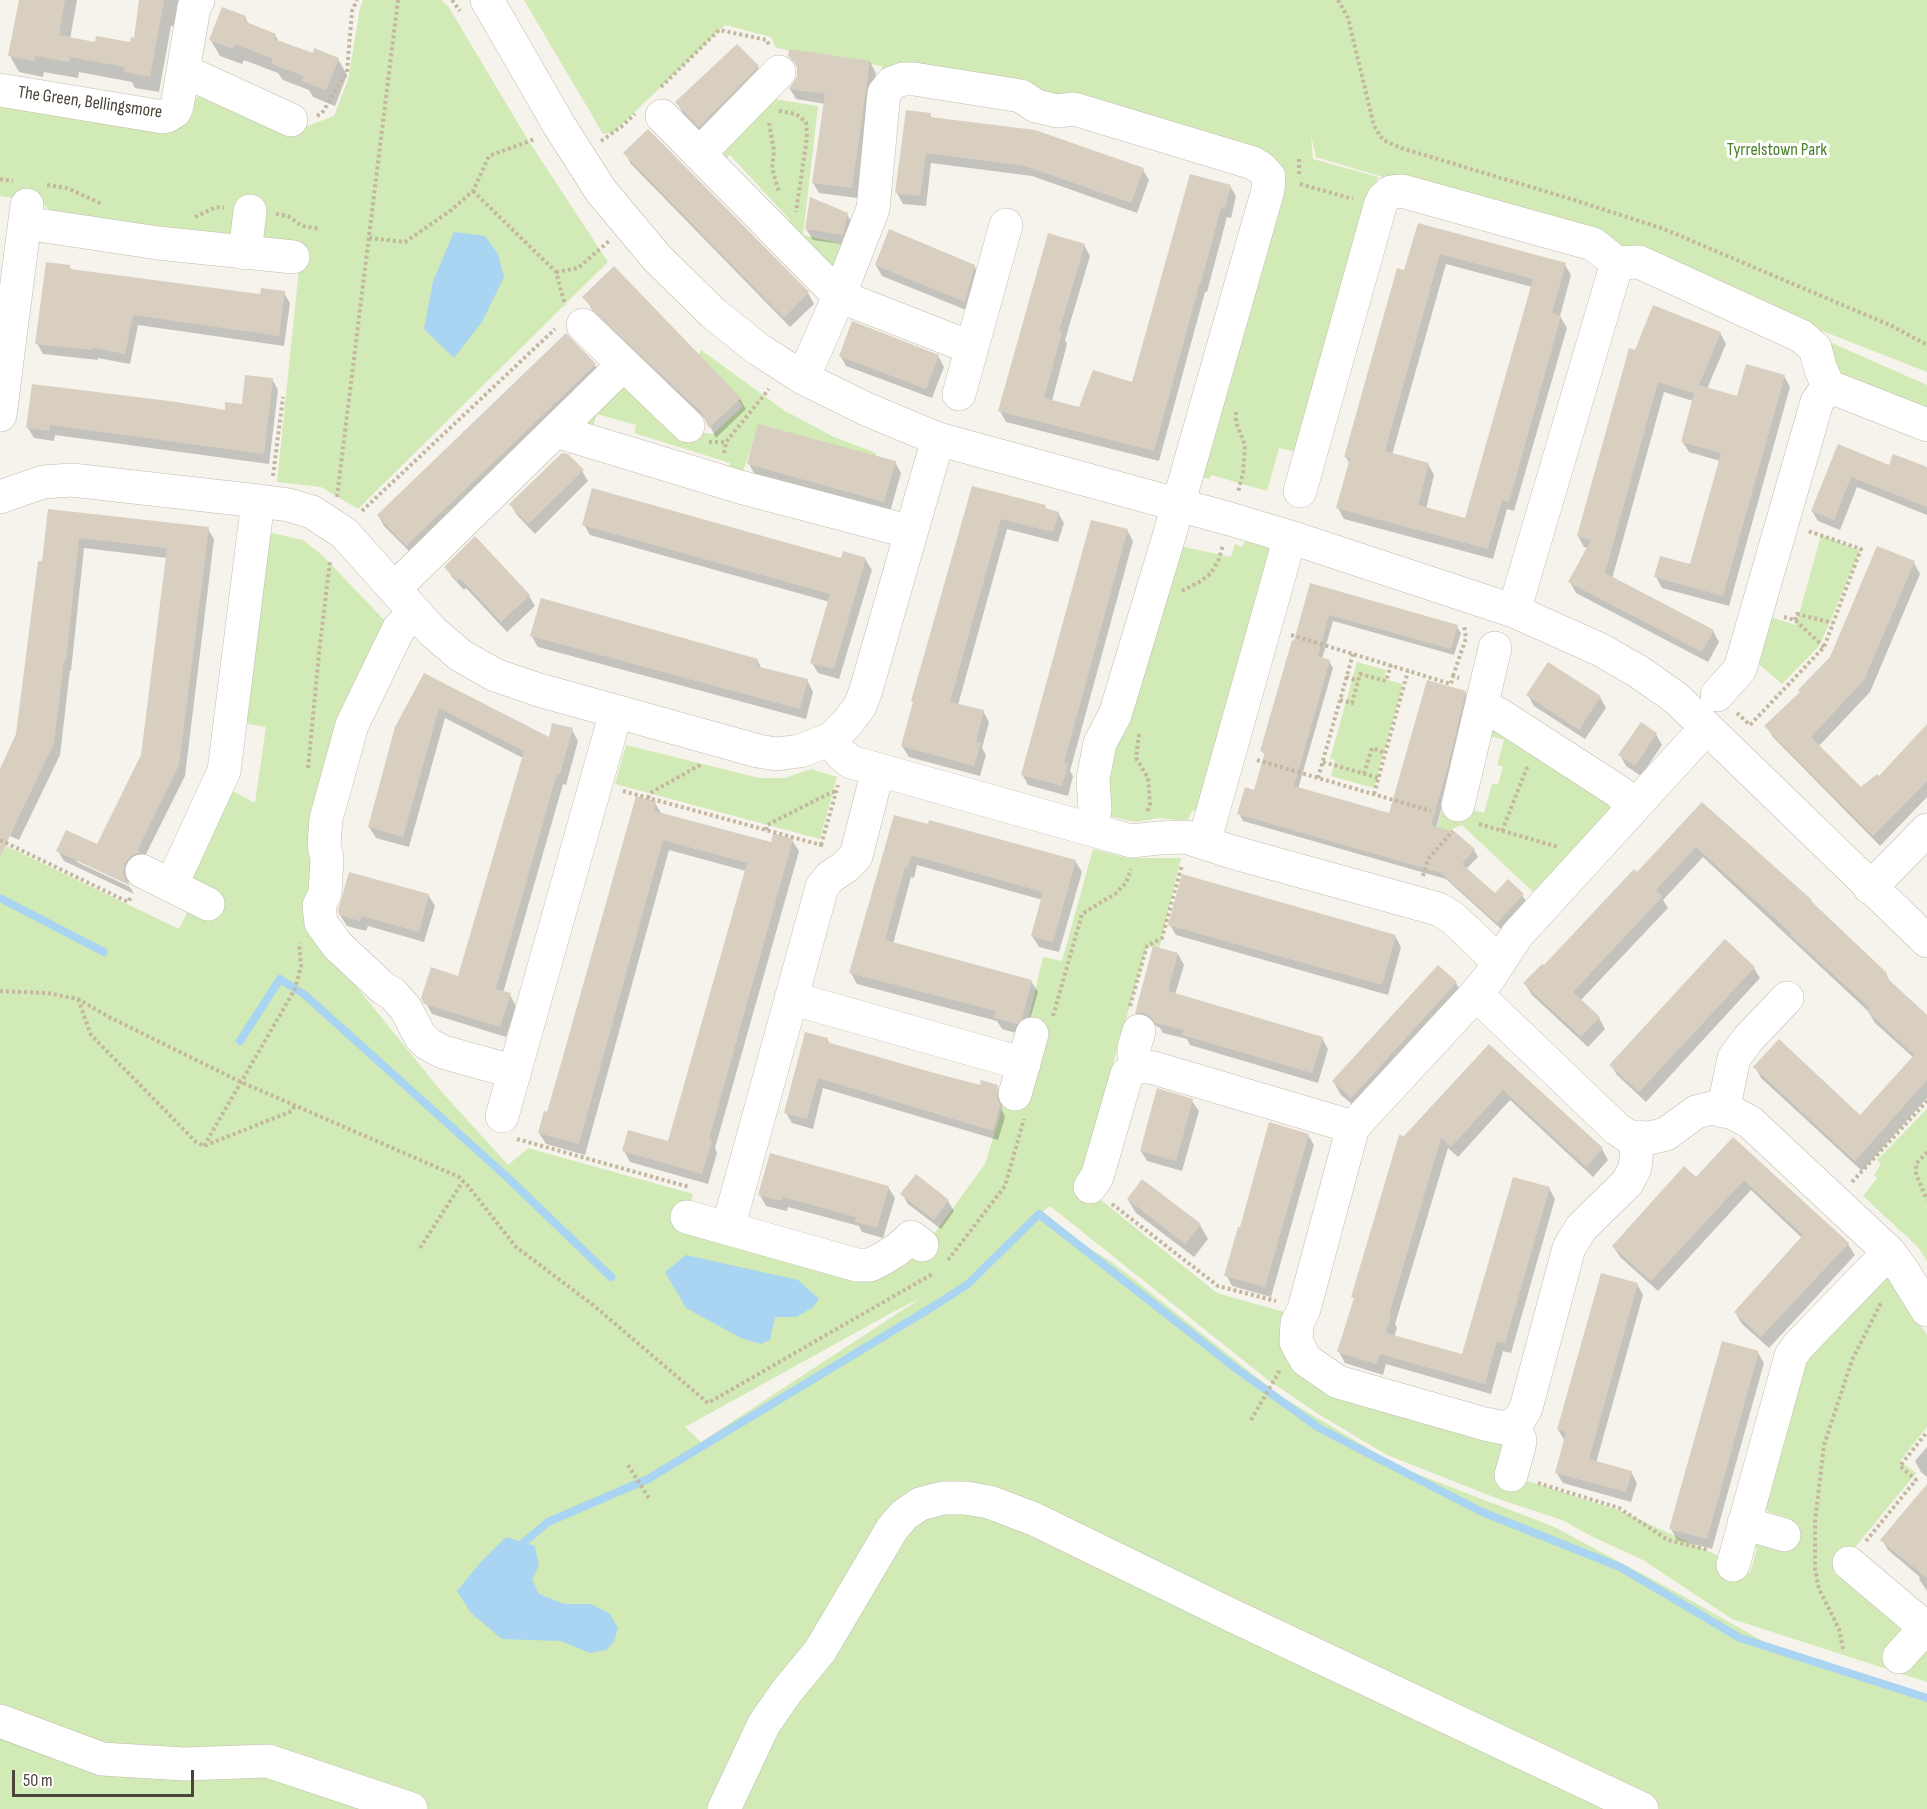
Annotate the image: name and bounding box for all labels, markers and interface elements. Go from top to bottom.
street label: The Green, Bellingsmore [16,82,164,124]
park label: Tyrrelstown Park [1727,139,1827,161]
scale bar [15,1758,196,1796]
text: 50 m [23,1770,53,1791]

